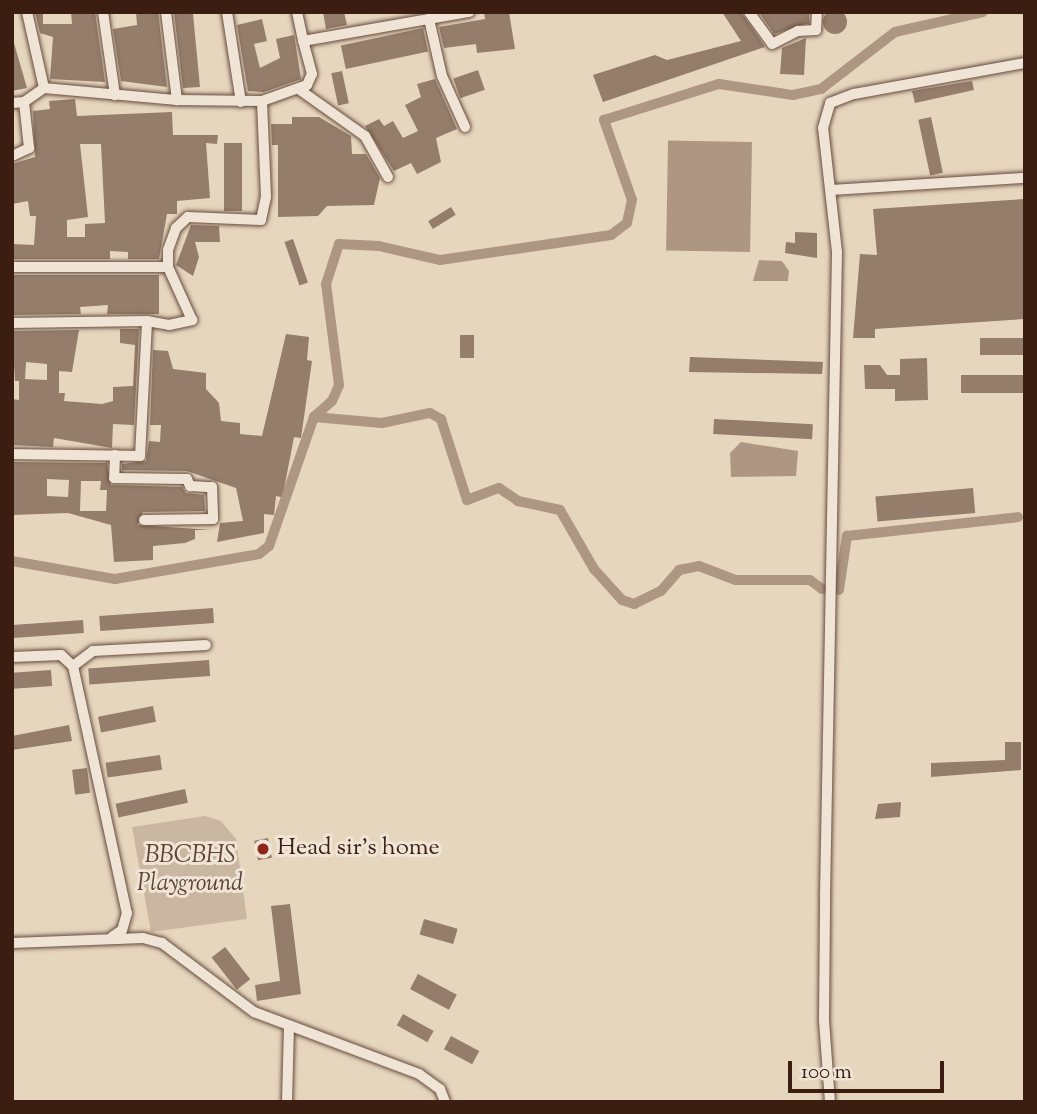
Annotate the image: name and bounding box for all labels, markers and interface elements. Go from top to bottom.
place label: Head sir's home [277,835,440,863]
marker: Head sir's home [255,841,271,857]
park label: BBCBHS Playground [137,843,243,899]
scale bar [792,1048,948,1092]
text: 100 m [801,1058,852,1088]

